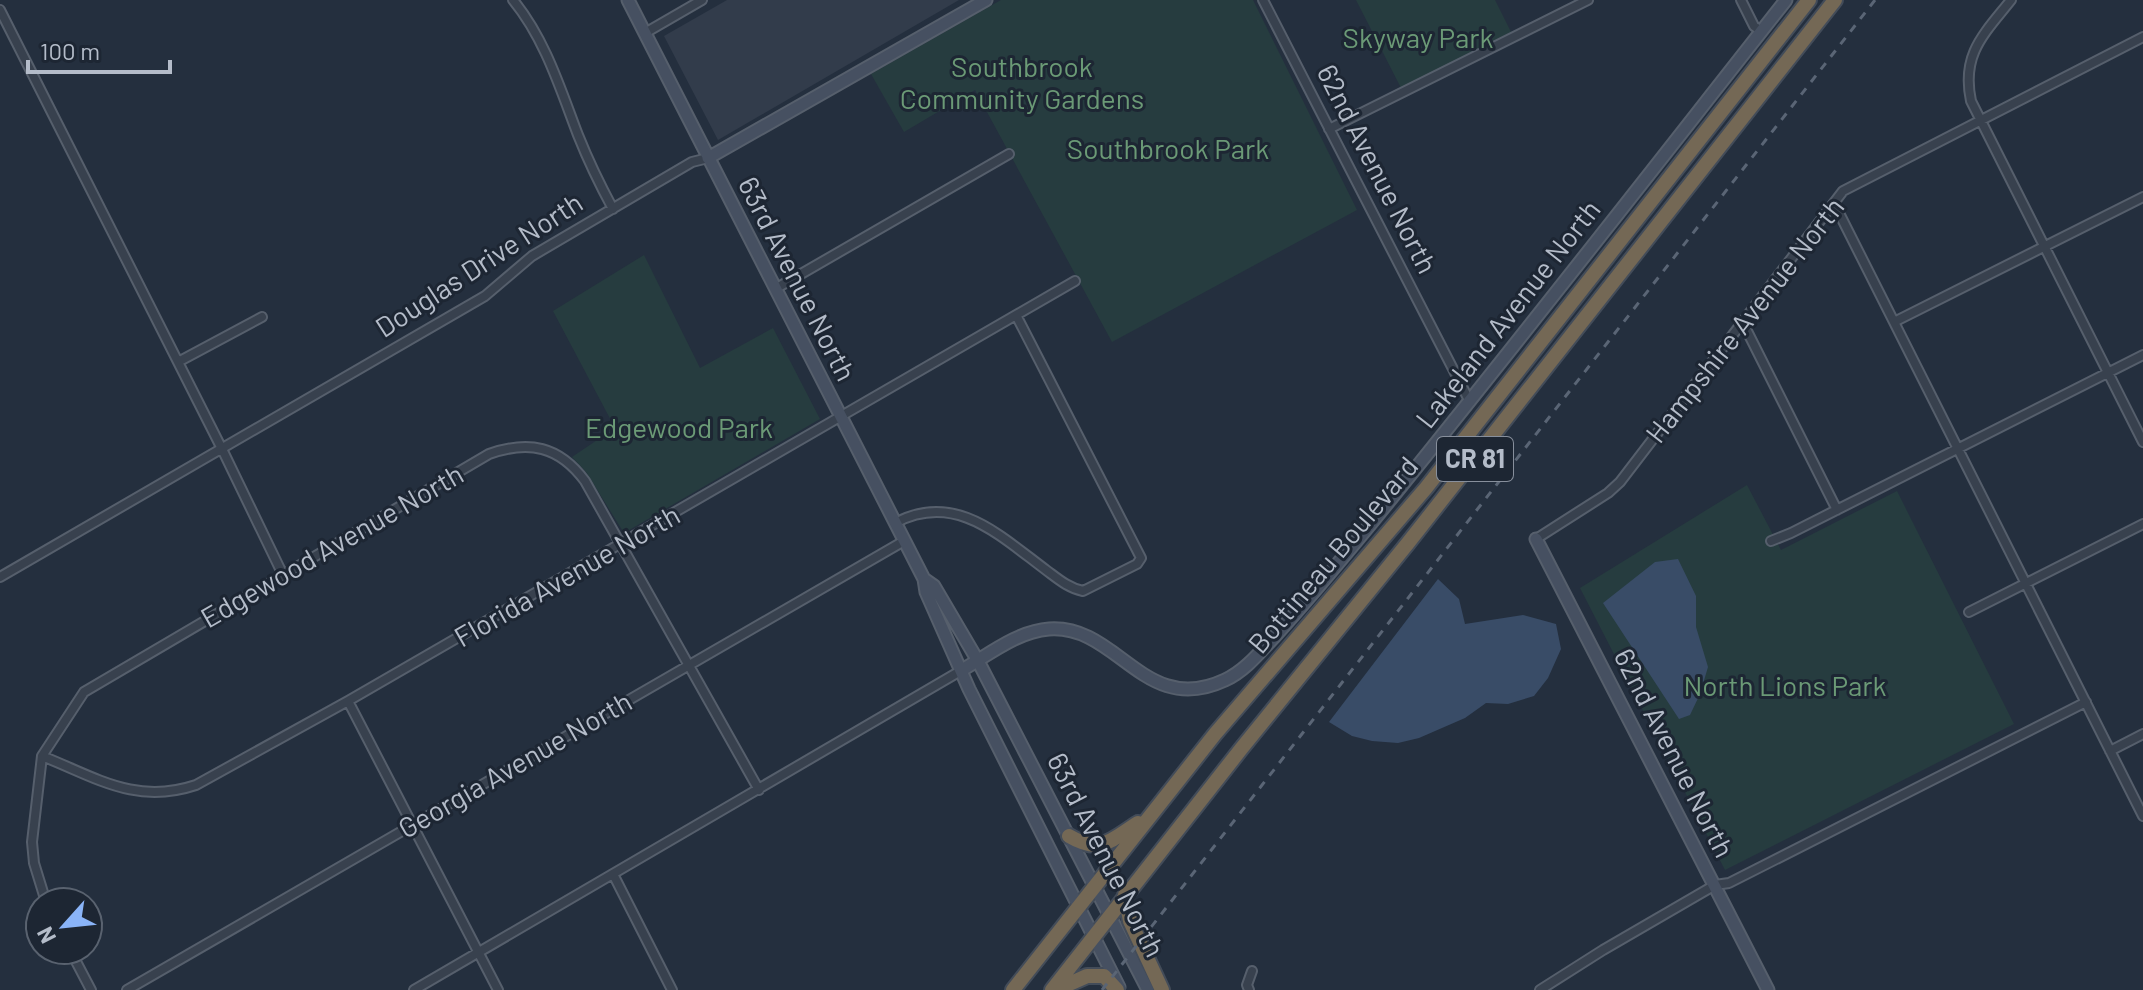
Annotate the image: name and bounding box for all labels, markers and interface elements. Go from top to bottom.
park label: Skyway Park [1343,20,1493,54]
scale bar [28,24,170,74]
text: 100 m [40,36,100,65]
park label: Southbrook Community Gardens [900,49,1144,115]
street label: 62nd Avenue North [1311,58,1445,279]
park label: Southbrook Park [1067,131,1269,165]
street label: 63rd Avenue North [732,171,864,386]
street label: Douglas Drive North [368,184,589,344]
street label: Hampshire Avenue North [1638,190,1851,449]
street label: Lakeland Avenue North [1408,193,1607,434]
park label: Edgewood Park [585,410,773,444]
road number: CR 81 [1437,437,1513,481]
street label: Bottineau Boulevard [1240,449,1424,660]
street label: Edgewood Avenue North [194,456,469,634]
street label: Florida Avenue North [448,497,685,654]
street label: 62nd Avenue North [1608,642,1742,863]
park label: North Lions Park [1683,668,1887,702]
street label: Georgia Avenue North [392,683,637,845]
street label: 63rd Avenue North [1041,747,1173,962]
north arrow [24,886,104,966]
text: N [30,923,60,948]

